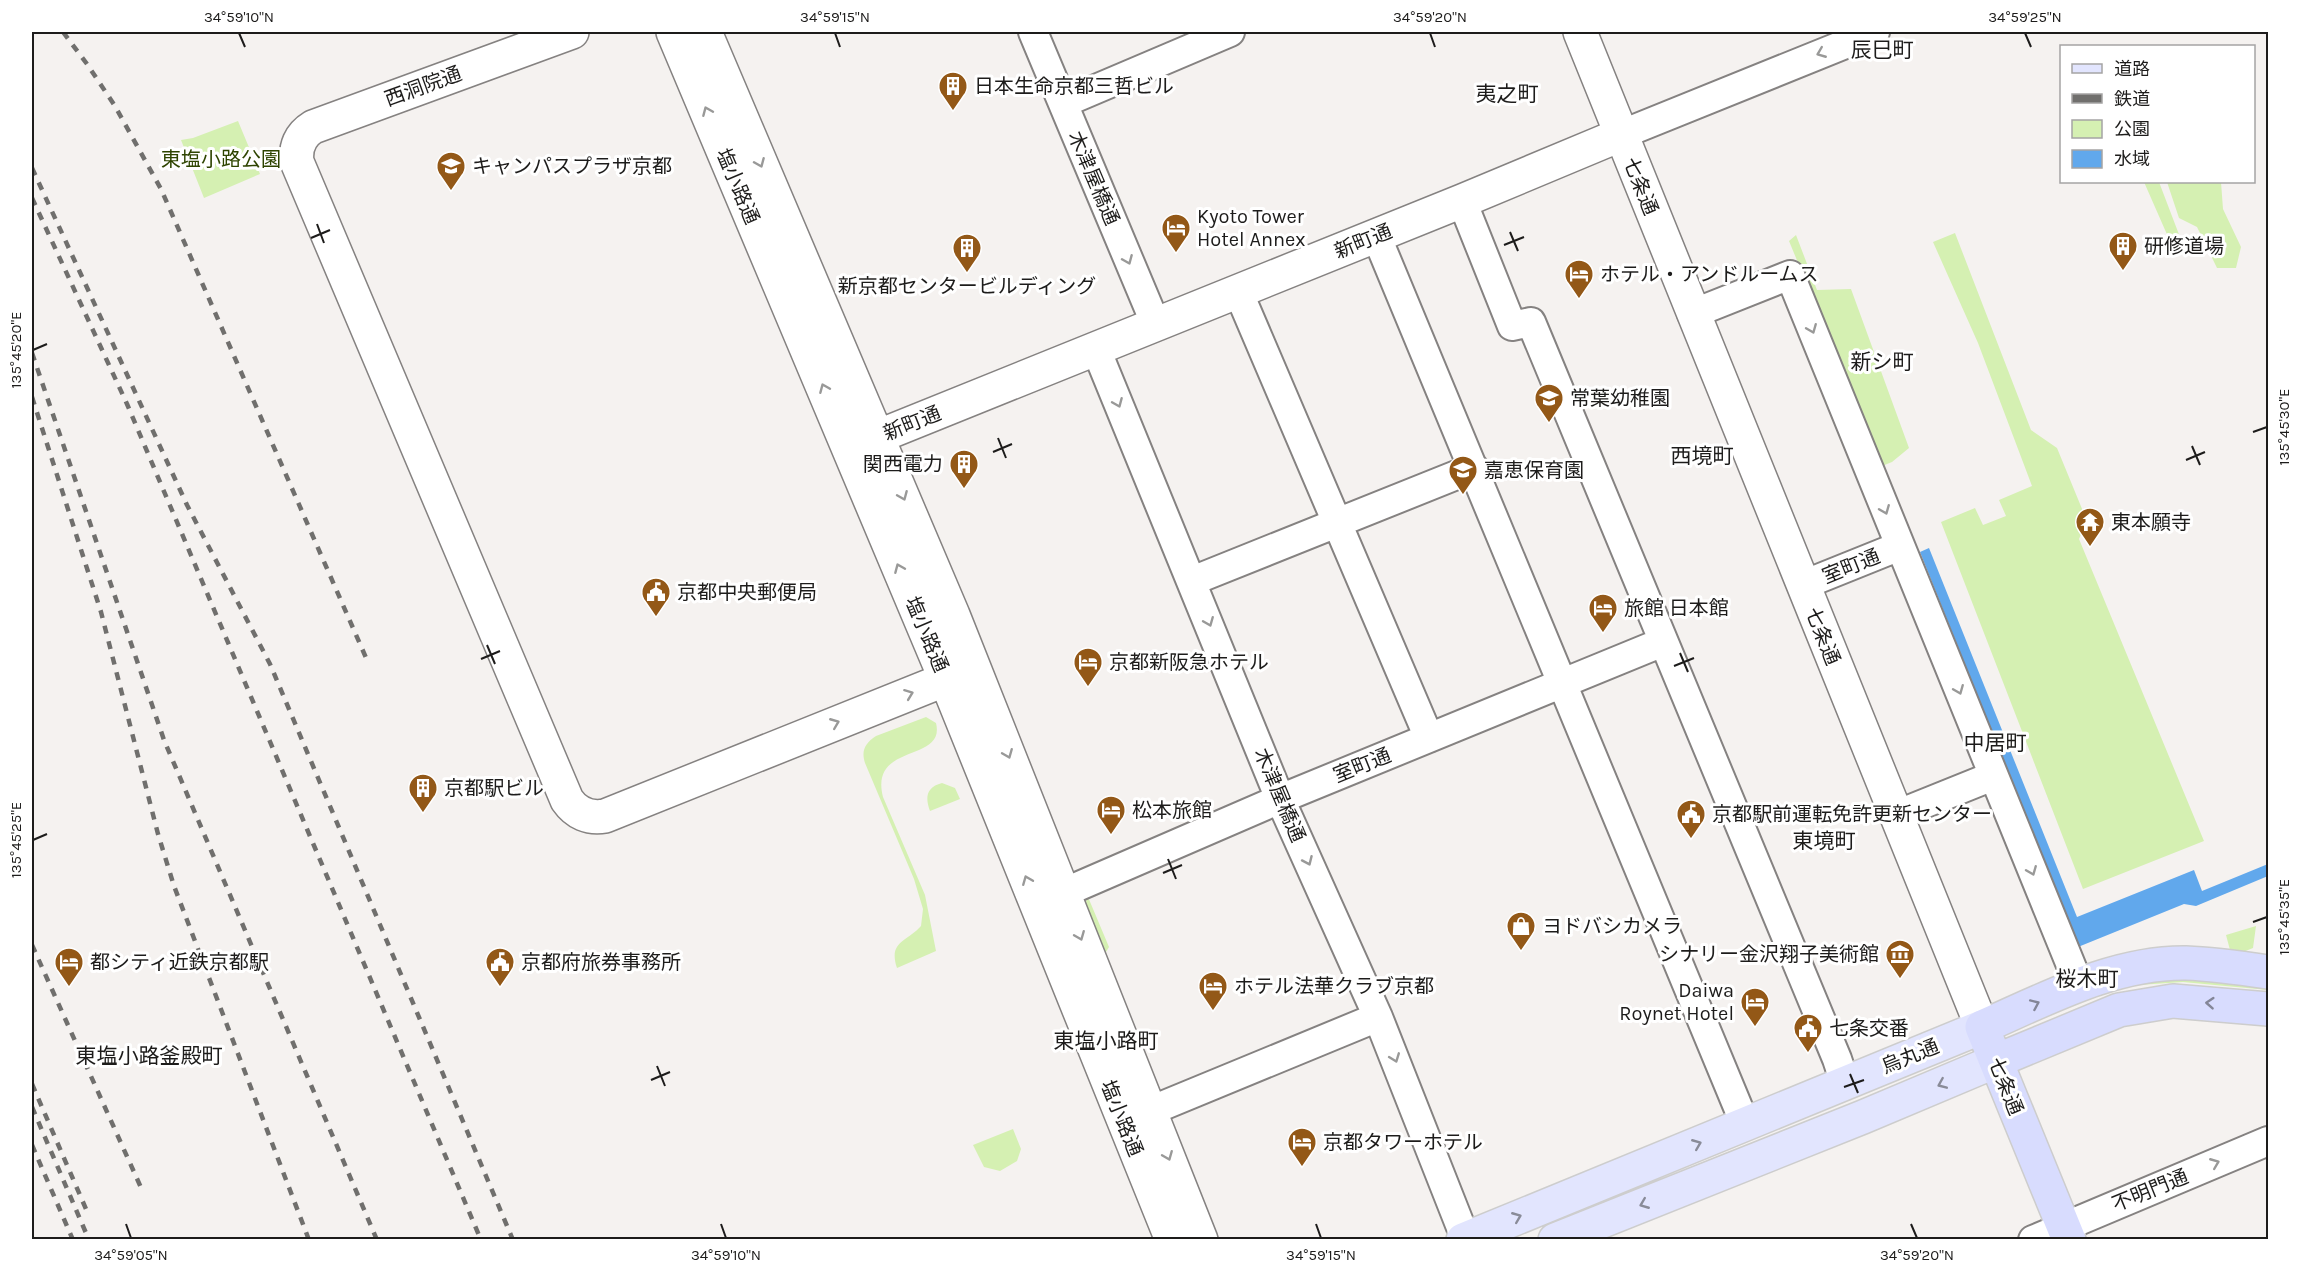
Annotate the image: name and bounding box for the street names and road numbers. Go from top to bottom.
street label: 西洞院通 [382,62,465,111]
street label: 木津屋橋通 [1063,128,1124,229]
street label: 塩小路通 [711,145,764,228]
street label: 七条通 [1619,154,1662,218]
street label: 新町通 [1331,220,1395,263]
street label: 新町通 [880,402,944,445]
street label: 室町通 [1819,545,1883,588]
street label: 塩小路通 [900,593,953,676]
street label: 七条通 [1801,604,1844,668]
street label: 室町通 [1330,744,1394,787]
street label: 木津屋橋通 [1249,745,1310,846]
street label: 烏丸通 [1878,1035,1942,1078]
street label: 七条通 [1984,1054,2027,1118]
street label: 塩小路通 [1096,1077,1147,1160]
street label: 不明門通 [2109,1165,2192,1216]

